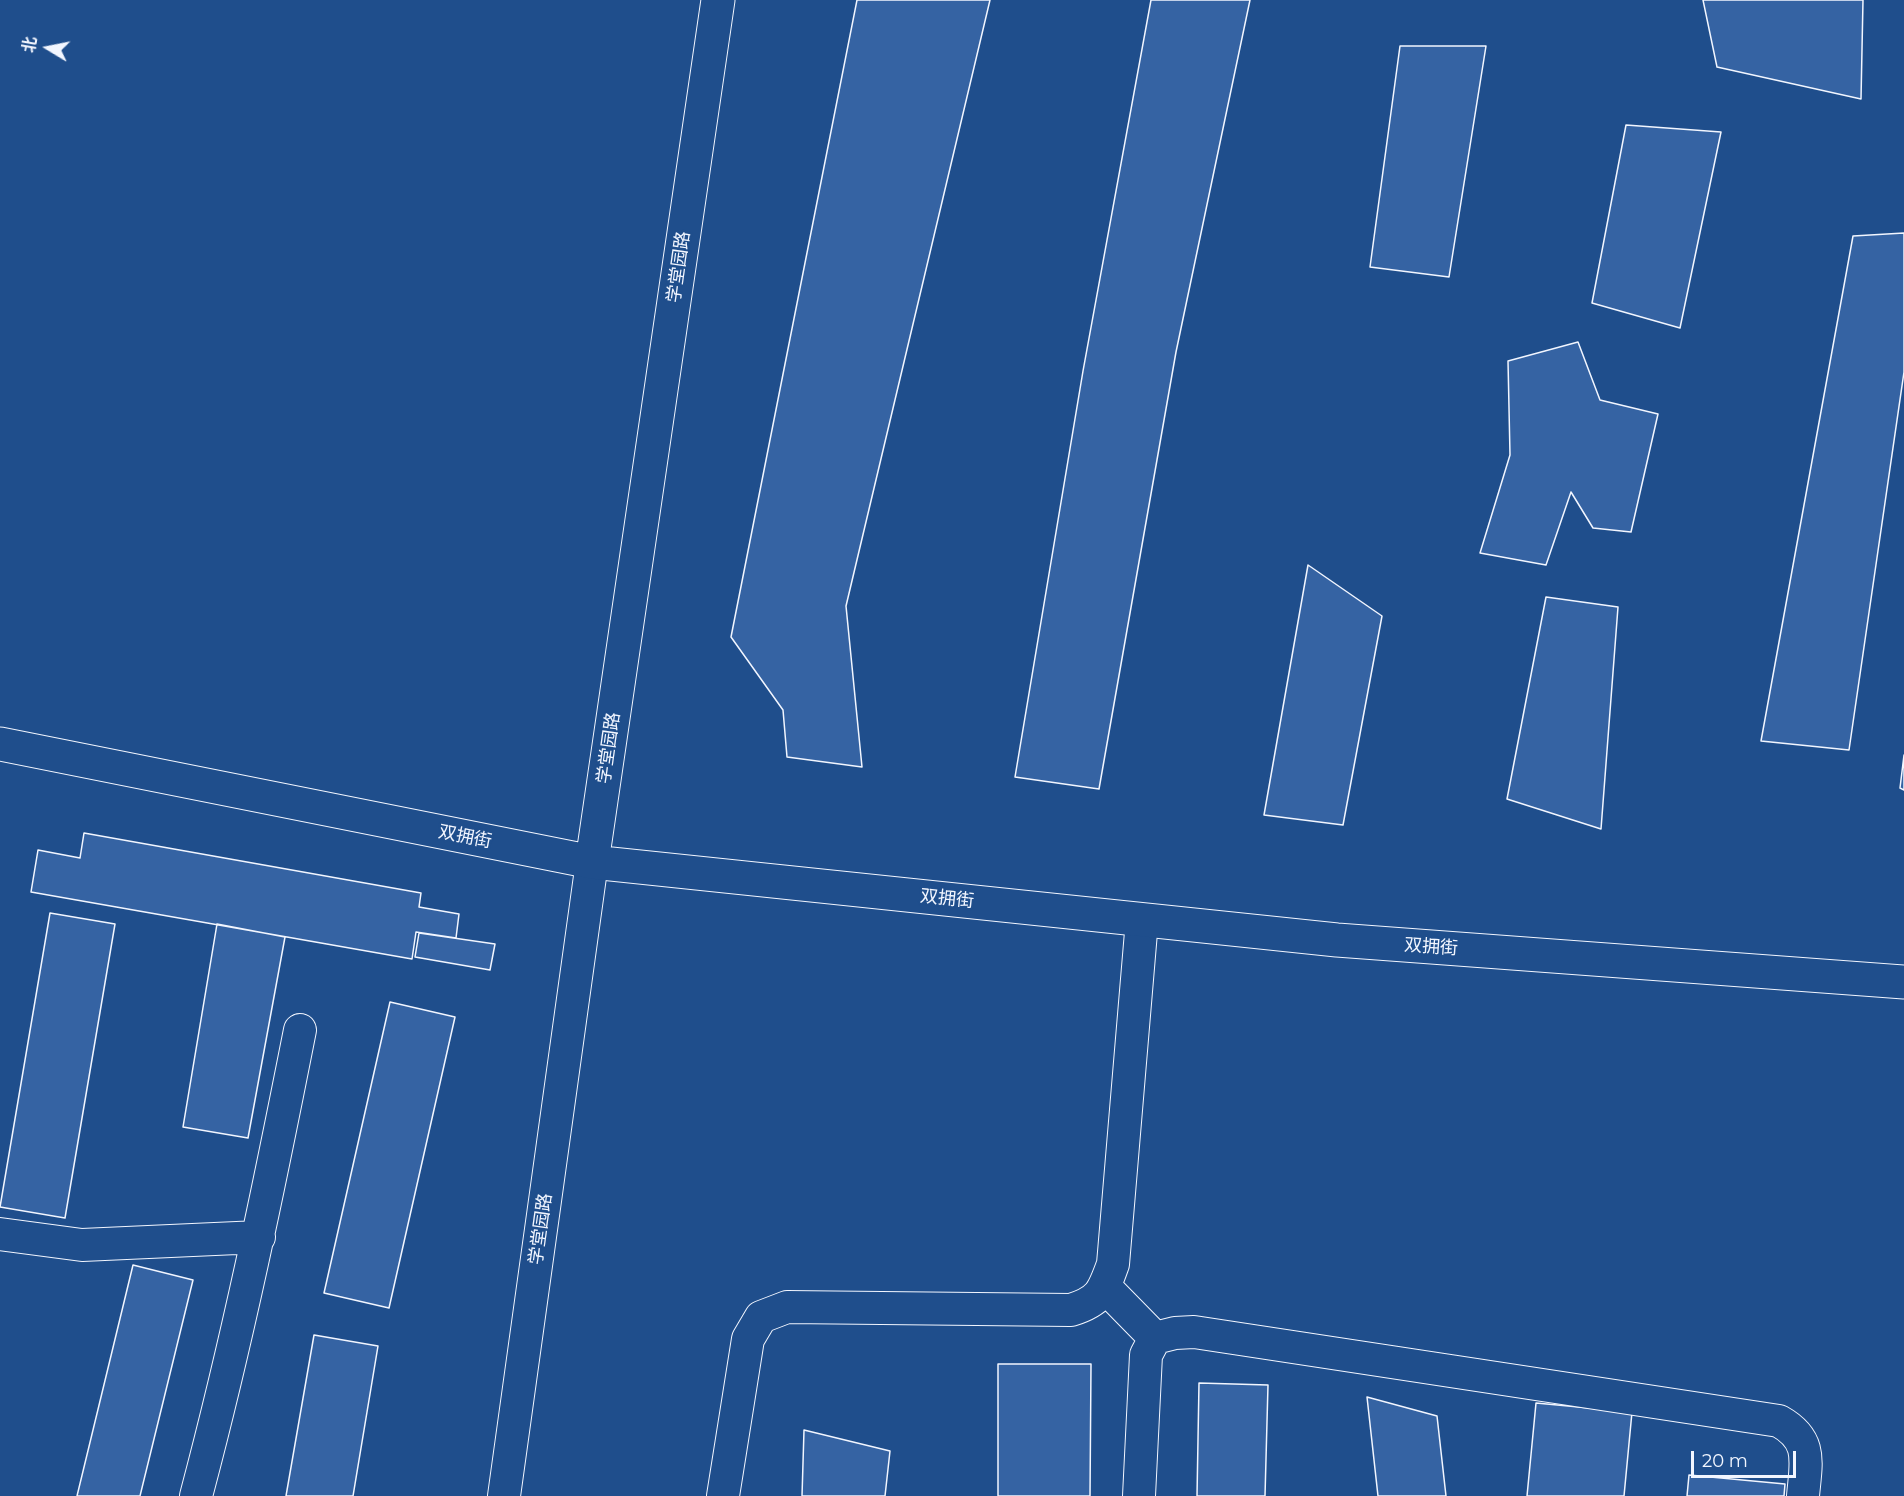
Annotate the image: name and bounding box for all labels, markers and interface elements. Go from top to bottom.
north arrow [18,18,78,78]
text: 北 [19,35,41,54]
street label: 学堂园路 [663,230,695,304]
street label: 学堂园路 [593,711,625,785]
street label: 双拥街 [436,821,494,853]
street label: 双拥街 [919,885,975,913]
street label: 双拥街 [1403,934,1459,960]
street label: 学堂园路 [525,1192,557,1266]
scale bar [1694,1439,1799,1477]
text: 20 m [1702,1450,1748,1472]

